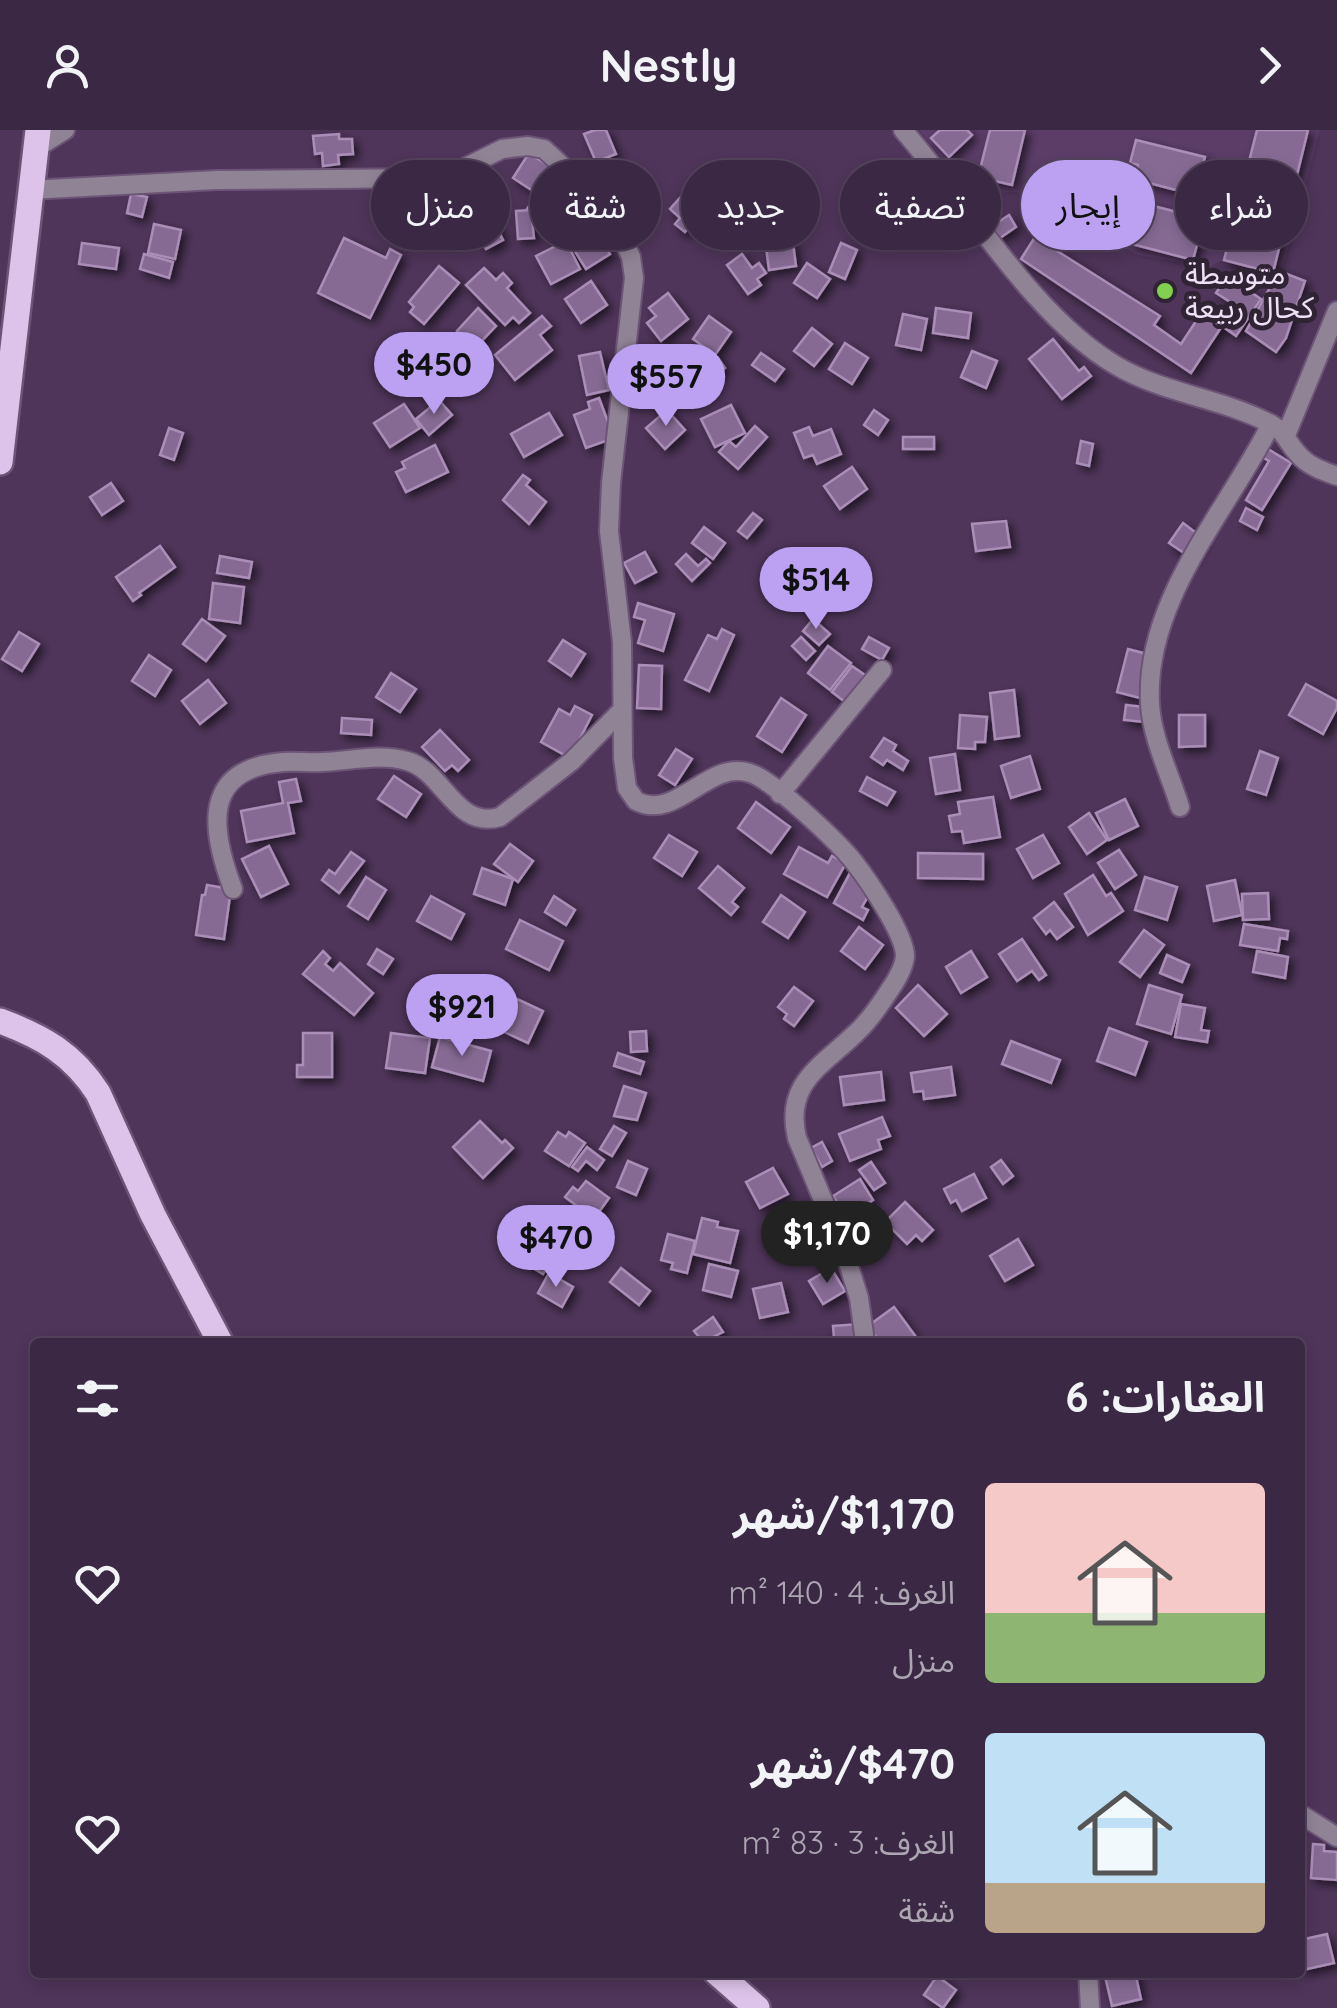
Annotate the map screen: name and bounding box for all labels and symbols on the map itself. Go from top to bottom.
place label: متوسطة كحال ربيعة [1185,254,1314,326]
marker: متوسطة كحال ربيعة [1154,280,1176,302]
pin: $450 [375,332,493,417]
pin: $557 [607,344,725,429]
pin: $514 [757,547,875,632]
pin: $921 [403,974,521,1059]
pin: $1,170 [746,1201,908,1286]
pin: $470 [497,1205,615,1290]

